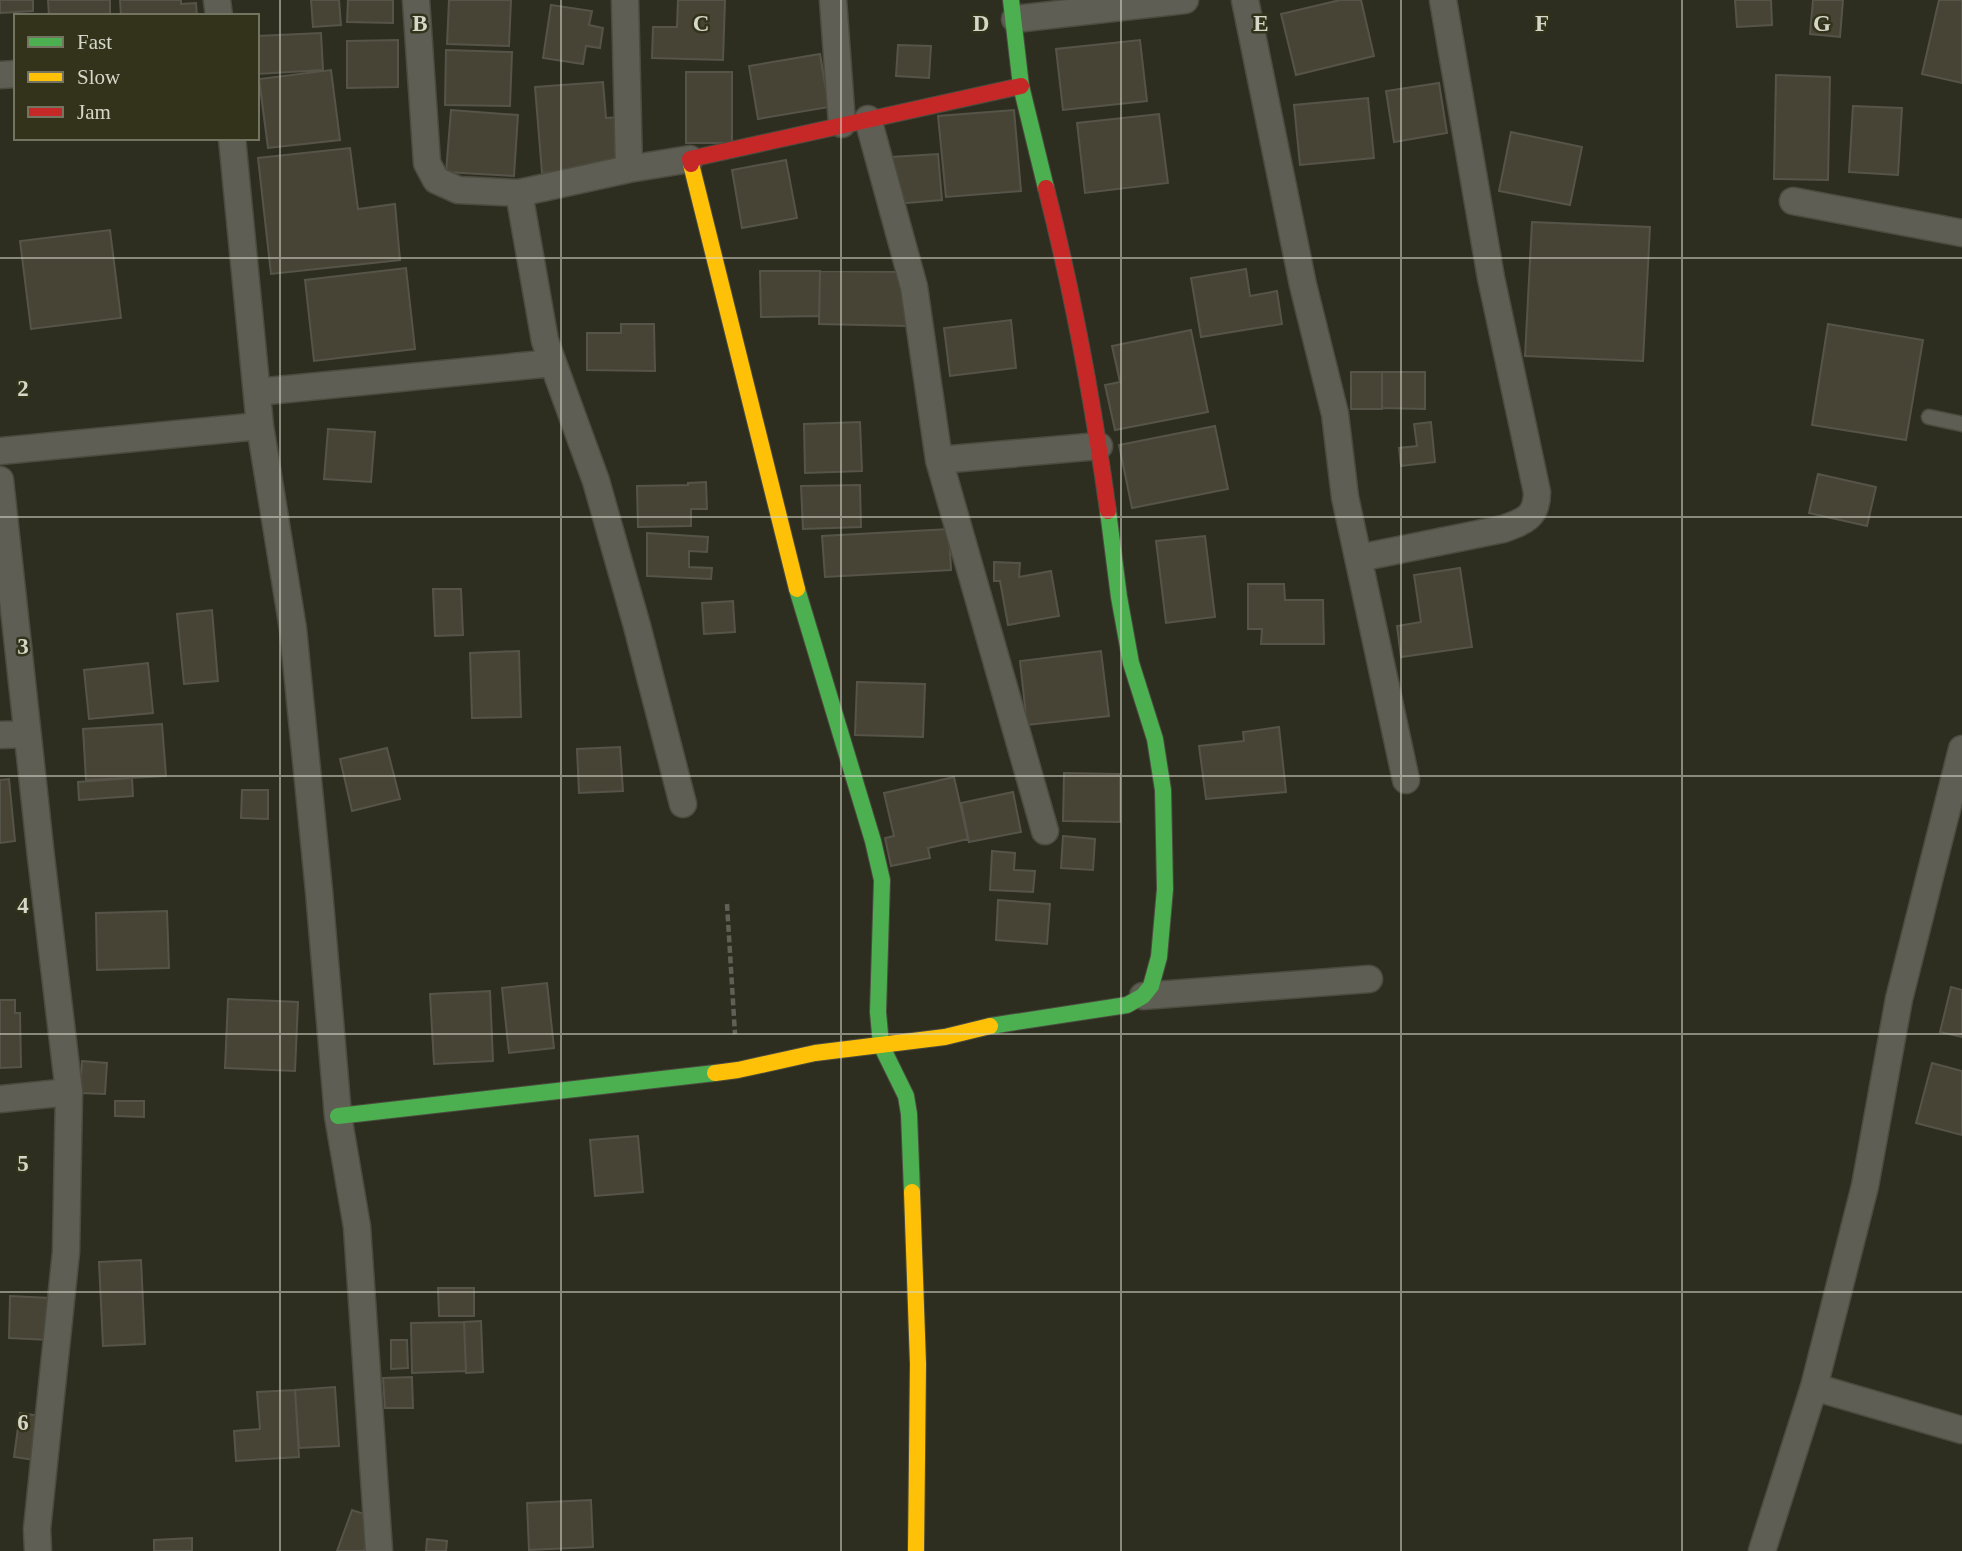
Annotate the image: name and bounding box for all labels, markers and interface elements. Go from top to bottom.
text: B [412,11,428,36]
text: C [693,11,709,36]
text: D [973,11,989,36]
text: E [1253,11,1269,36]
text: F [1535,11,1549,36]
text: G [1813,11,1831,36]
legend [14,14,259,140]
text: Fast [77,30,112,54]
text: Slow [77,65,121,89]
text: Jam [77,100,111,124]
text: 2 [17,376,29,401]
text: 3 [17,634,29,659]
text: 4 [17,893,29,918]
text: 5 [17,1151,29,1176]
text: 6 [17,1410,29,1435]

